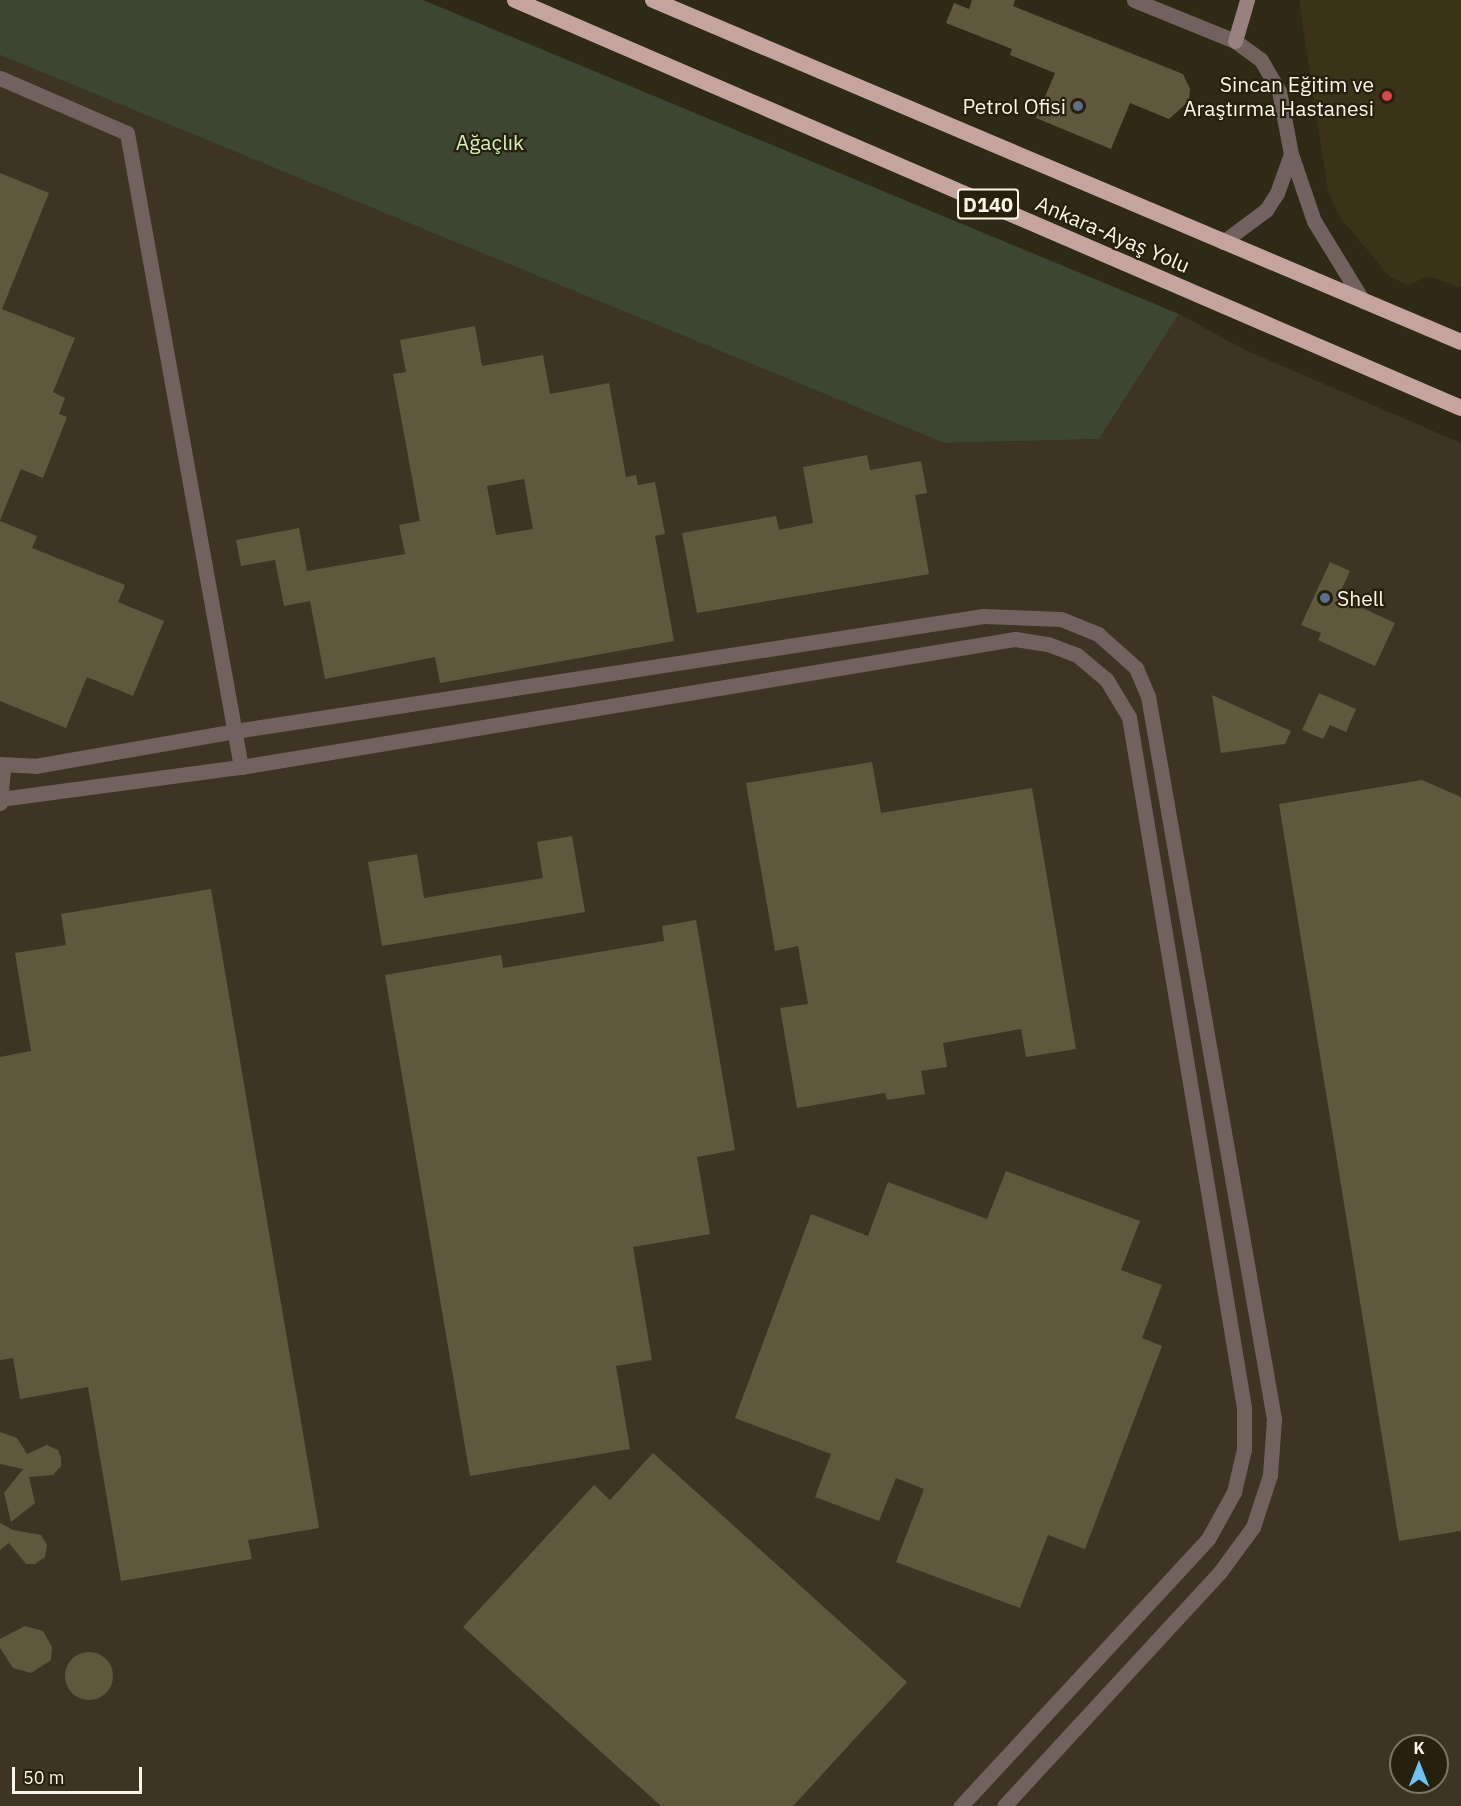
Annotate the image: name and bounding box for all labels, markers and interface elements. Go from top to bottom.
place label: Sincan Eğitim ve Araştırma Hastanesi [1183,71,1374,121]
marker: Sincan Eğitim ve Araştırma Hastanesi [1378,87,1396,105]
place label: Petrol Ofisi [963,93,1066,119]
marker: Petrol Ofisi [1071,99,1085,113]
park label: Ağaçlık [456,129,524,155]
road number: D140 [956,187,1020,221]
street label: Ankara-Ayaş Yolu [1032,190,1194,278]
place label: Shell [1337,585,1384,611]
marker: Shell [1318,591,1332,605]
north arrow [1389,1734,1449,1794]
text: K [1413,1738,1425,1758]
scale bar [15,1755,146,1793]
text: 50 m [23,1766,65,1789]

